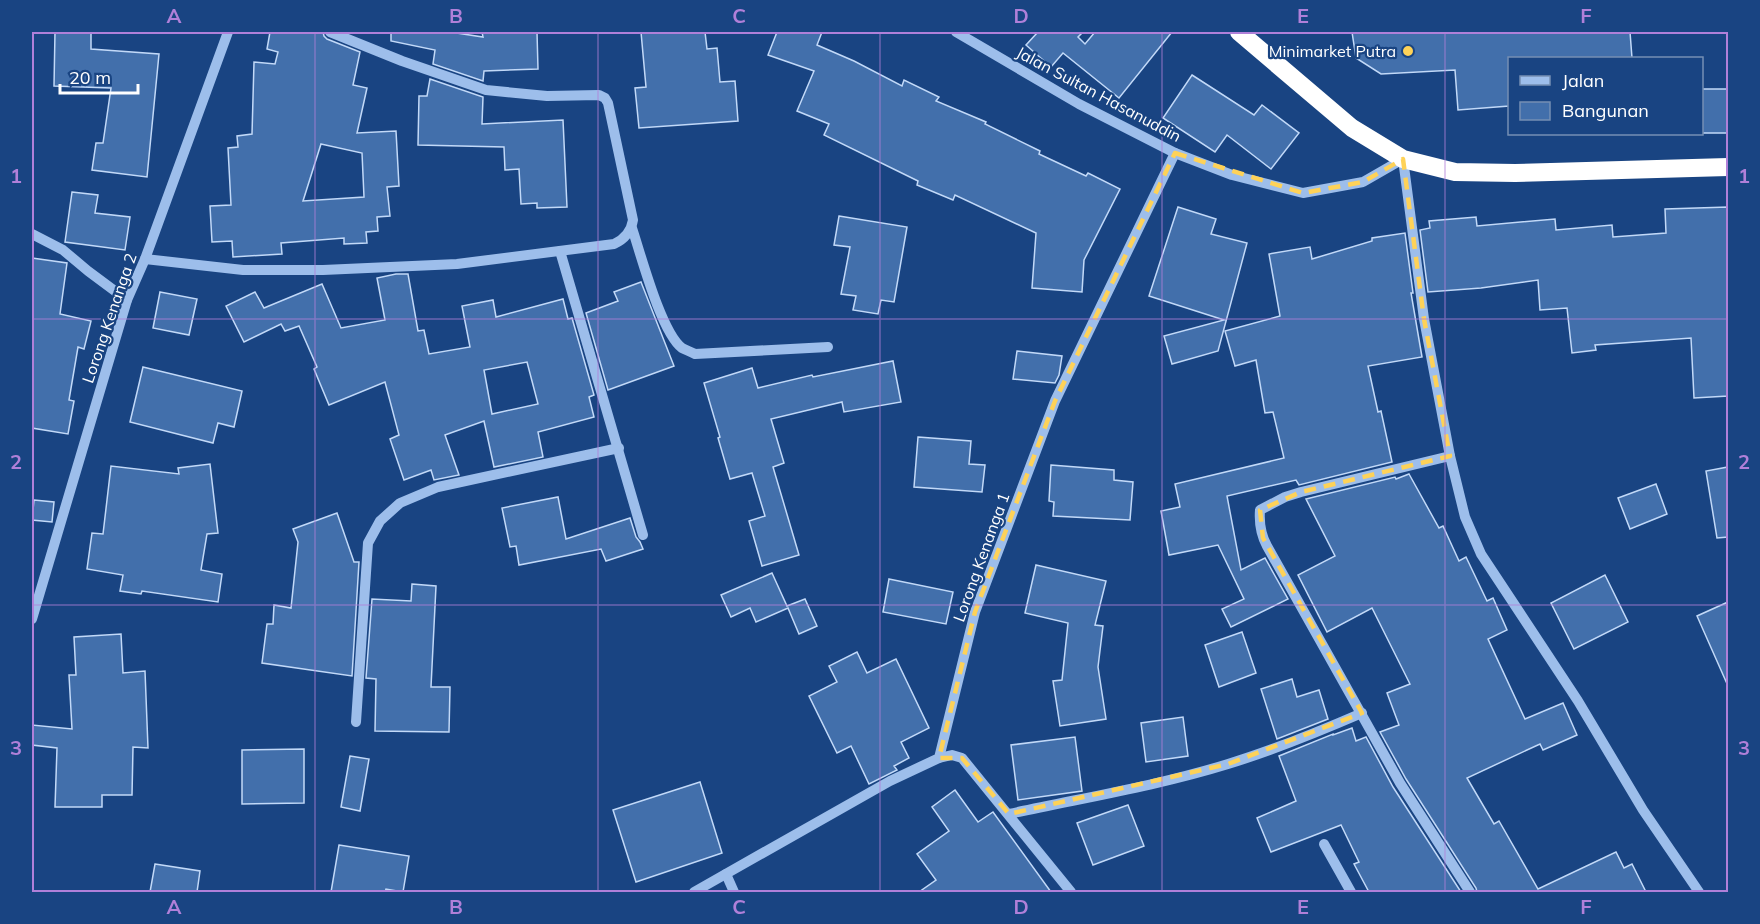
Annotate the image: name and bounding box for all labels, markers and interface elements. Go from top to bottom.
text: A [167,3,182,28]
text: B [449,3,463,28]
text: C [732,3,746,28]
text: D [1013,3,1029,28]
text: E [1297,3,1309,28]
text: F [1580,3,1592,28]
place label: Minimarket Putra [1269,41,1396,61]
street label: Jalan Sultan Hasanuddin [1013,42,1185,146]
marker: Minimarket Putra [1401,44,1415,58]
scale bar [60,57,138,95]
legend [1508,57,1703,135]
text: 20 m [69,66,111,89]
text: Jalan [1562,69,1604,92]
text: Bangunan [1562,99,1649,122]
text: 1 [10,163,22,188]
text: 1 [1738,163,1750,188]
street label: Lorong Kenanga 2 [77,251,141,385]
text: 2 [10,449,22,474]
text: 2 [1738,449,1750,474]
street label: Lorong Kenanga 1 [948,490,1014,624]
text: 3 [10,735,22,760]
text: 3 [1738,735,1750,760]
text: A [167,894,182,919]
text: B [449,894,463,919]
text: C [732,894,746,919]
text: D [1013,894,1029,919]
text: E [1297,894,1309,919]
text: F [1580,894,1592,919]

